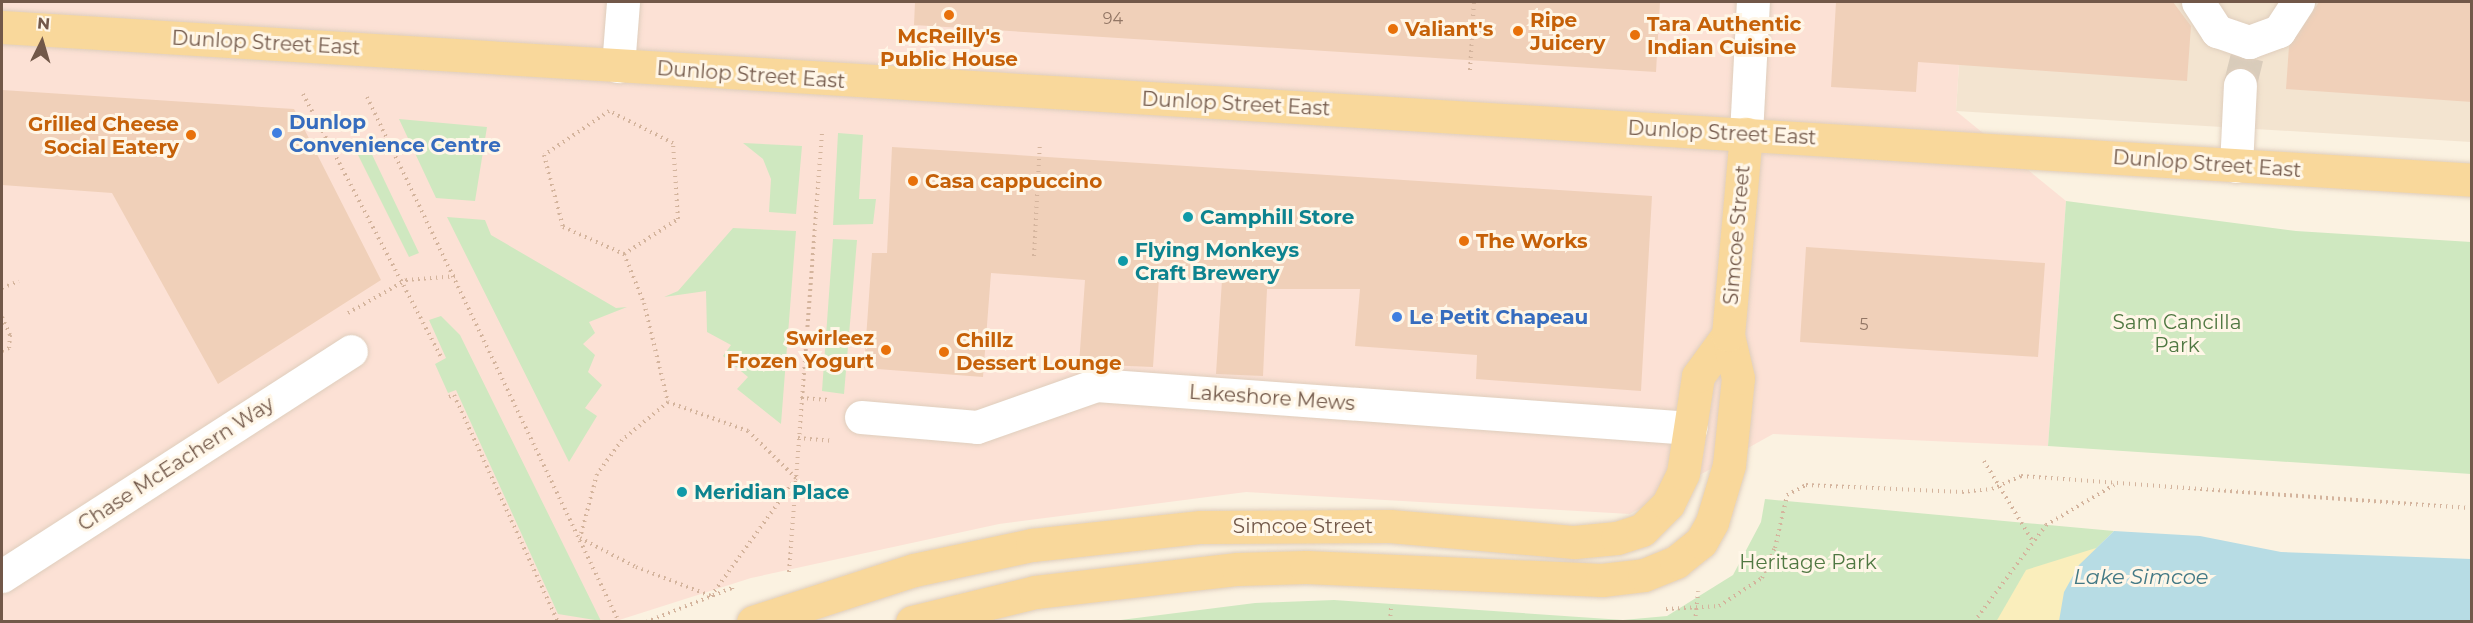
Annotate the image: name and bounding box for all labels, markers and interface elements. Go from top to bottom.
marker: McReilly's Public House [942,8,956,22]
place label: Ripe Juicery [1530,8,1606,55]
house number: 94 [1103,9,1123,29]
north arrow [12,12,72,72]
place label: Tara Authentic Indian Cuisine [1647,12,1801,59]
text: N [36,14,51,34]
place label: Valiant's [1405,17,1493,41]
marker: Valiant's [1386,22,1400,36]
place label: McReilly's Public House [880,24,1018,71]
marker: Ripe Juicery [1511,24,1525,38]
street label: Dunlop Street East [171,26,361,60]
marker: Tara Authentic Indian Cuisine [1628,28,1642,42]
street label: Dunlop Street East [656,56,846,94]
street label: Dunlop Street East [1141,87,1331,121]
place label: Dunlop Convenience Centre [289,110,501,157]
place label: Grilled Cheese Social Eatery [28,112,179,159]
street label: Dunlop Street East [1627,116,1817,150]
marker: Dunlop Convenience Centre [270,126,284,140]
marker: Grilled Cheese Social Eatery [184,128,198,142]
street label: Dunlop Street East [2112,145,2302,183]
street label: Simcoe Street [1719,164,1755,306]
place label: Casa cappuccino [925,169,1102,193]
marker: Casa cappuccino [906,174,920,188]
place label: Camphill Store [1200,205,1354,229]
marker: Camphill Store [1181,210,1195,224]
place label: The Works [1476,229,1588,253]
marker: The Works [1457,234,1471,248]
place label: Flying Monkeys Craft Brewery [1135,238,1299,285]
marker: Flying Monkeys Craft Brewery [1116,254,1130,268]
place label: Le Petit Chapeau [1409,305,1588,329]
marker: Le Petit Chapeau [1390,310,1404,324]
park label: Sam Cancilla Park [2113,310,2241,357]
house number: 5 [1859,315,1869,335]
place label: Swirleez Frozen Yogurt [726,326,874,373]
place label: Chillz Dessert Lounge [956,328,1122,375]
marker: Swirleez Frozen Yogurt [879,343,893,357]
marker: Chillz Dessert Lounge [937,345,951,359]
street label: Lakeshore Mews [1188,380,1356,416]
street label: Chase McEachern Way [74,392,278,536]
place label: Meridian Place [694,480,849,504]
marker: Meridian Place [675,485,689,499]
street label: Simcoe Street [1233,514,1373,538]
park label: Heritage Park [1739,550,1877,574]
water label: Lake Simcoe [2074,564,2208,590]

